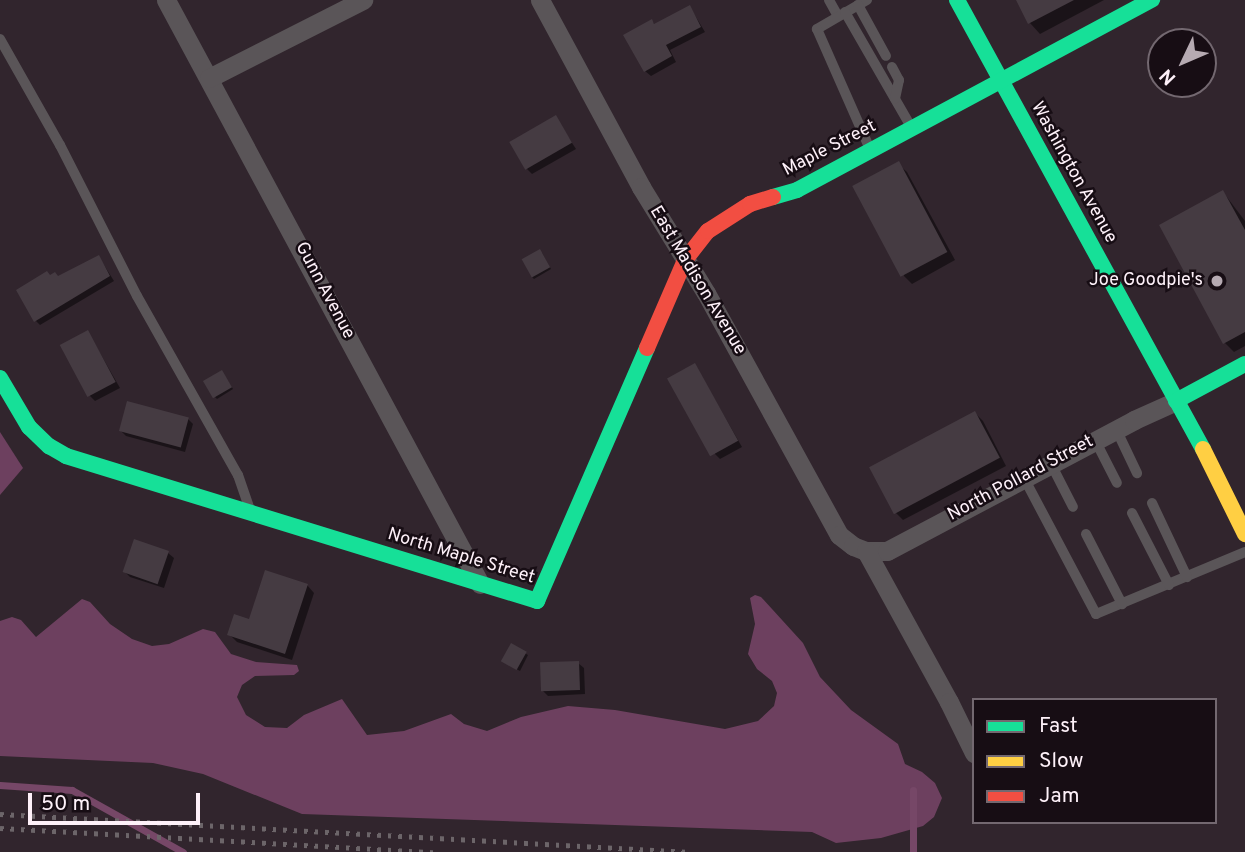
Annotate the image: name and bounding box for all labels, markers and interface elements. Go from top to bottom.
north arrow [1147,28,1217,98]
text: N [1155,63,1182,89]
street label: Washington Avenue [1025,98,1121,248]
street label: Maple Street [780,116,880,182]
street label: East Madison Avenue [644,202,750,360]
street label: Gunn Avenue [289,238,359,344]
place label: Joe Goodpie's [1089,270,1203,292]
marker: Joe Goodpie's [1209,273,1225,289]
street label: North Pollard Street [944,431,1098,527]
street label: North Maple Street [385,524,537,590]
legend [972,698,1217,824]
text: Fast [1039,713,1078,740]
text: Slow [1039,748,1084,775]
scale bar [32,778,203,822]
text: Jam [1039,783,1080,810]
text: 50 m [41,791,90,818]

